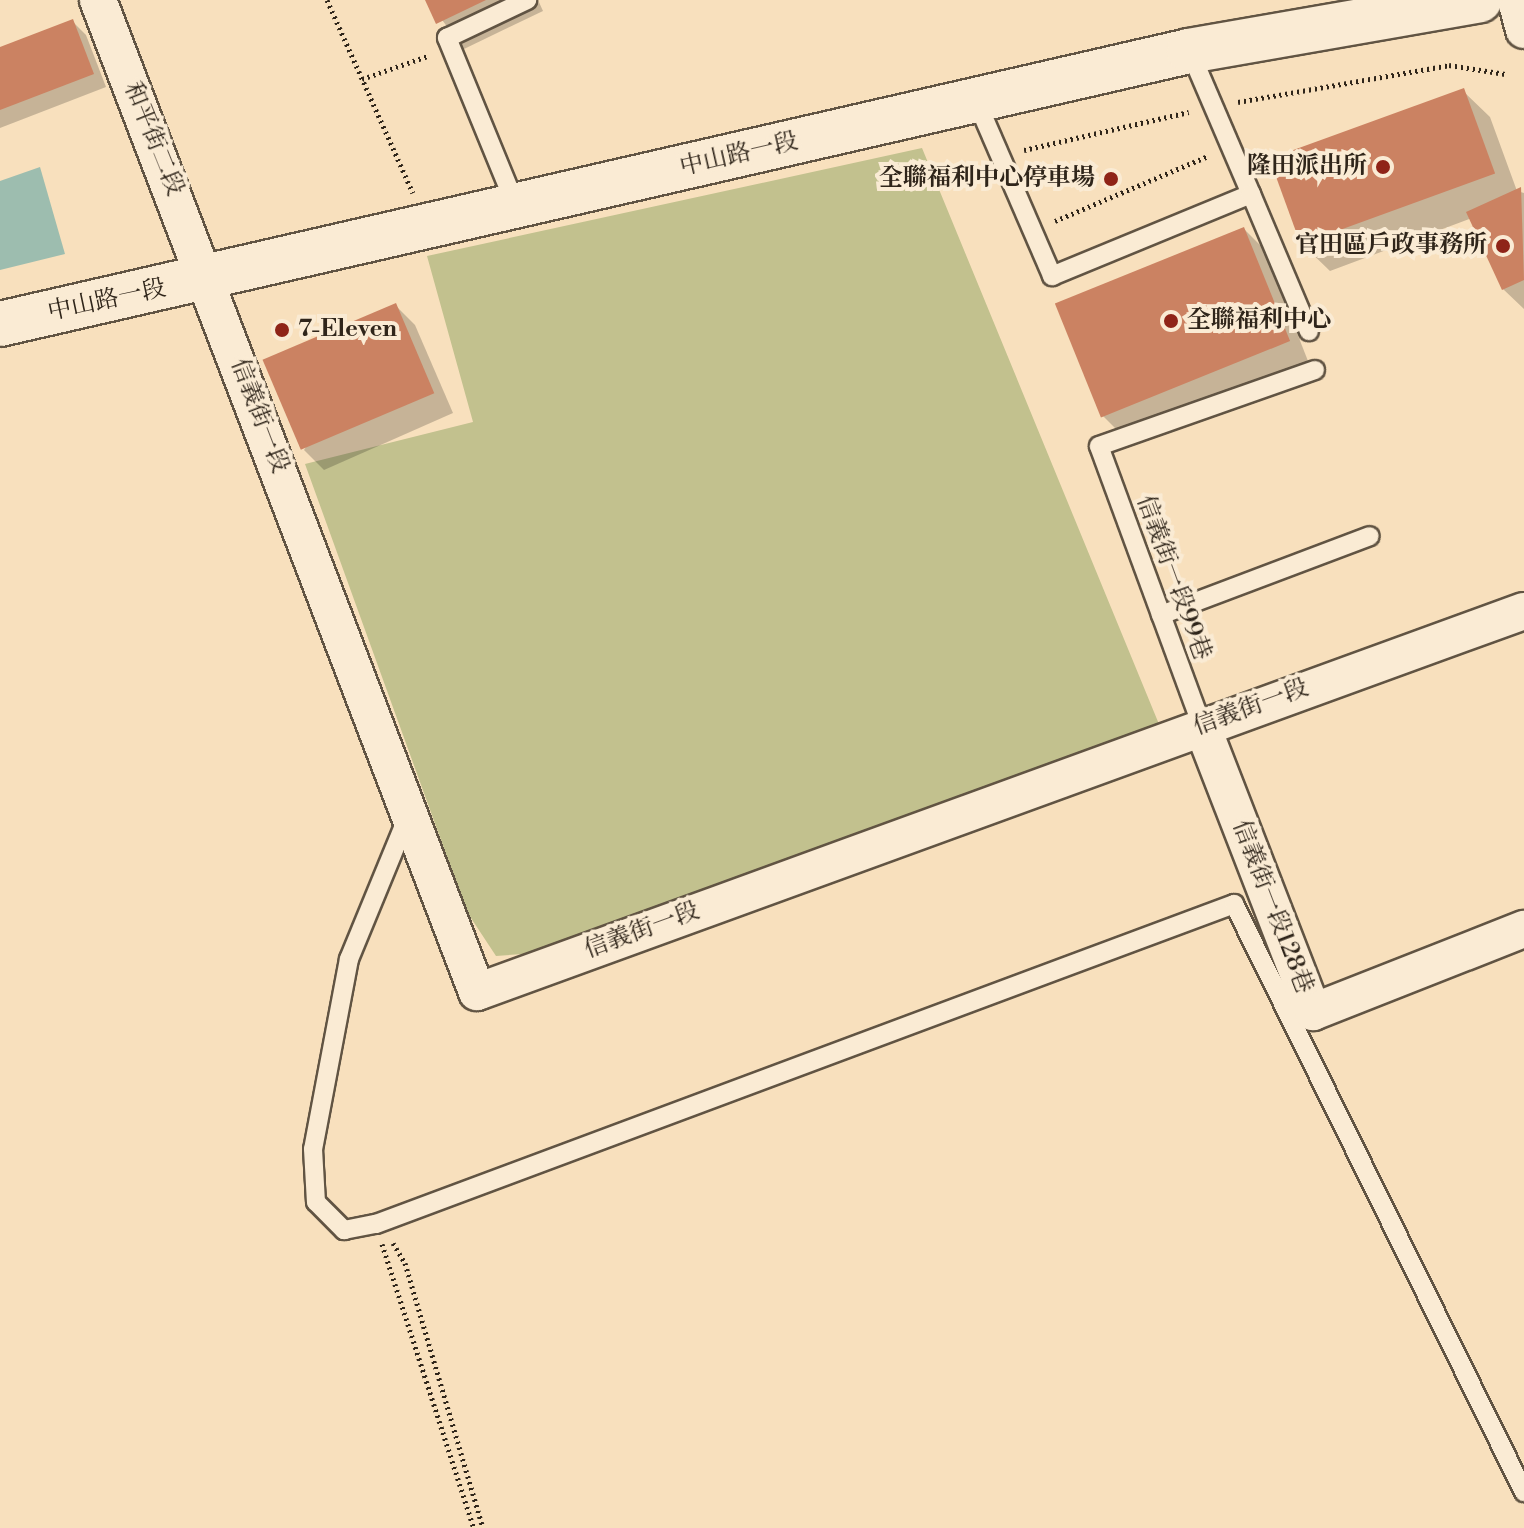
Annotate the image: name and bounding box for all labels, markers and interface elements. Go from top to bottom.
street label: 和平街二段 [117,78,189,200]
street label: 中山路一段 [677,127,801,183]
place label: 隆田派出所 [1247,153,1367,181]
marker: 隆田派出所 [1374,158,1392,176]
place label: 全聯福利中心停車場 [879,165,1095,193]
marker: 全聯福利中心停車場 [1102,170,1120,188]
place label: 官田區戶政事務所 [1295,232,1487,260]
marker: 官田區戶政事務所 [1494,237,1512,255]
street label: 中山路一段 [45,274,169,328]
place label: 全聯福利中心 [1187,307,1331,335]
marker: 全聯福利中心 [1162,312,1180,330]
place label: 7-Eleven [298,316,397,344]
marker: 7-Eleven [273,321,291,339]
street label: 信義街一段 [224,355,294,477]
street label: 信義街一段99巷 [1130,492,1216,664]
street label: 信義街一段 [1190,674,1312,742]
street label: 信義街一段128巷 [1226,816,1318,998]
street label: 信義街一段 [581,897,703,965]

